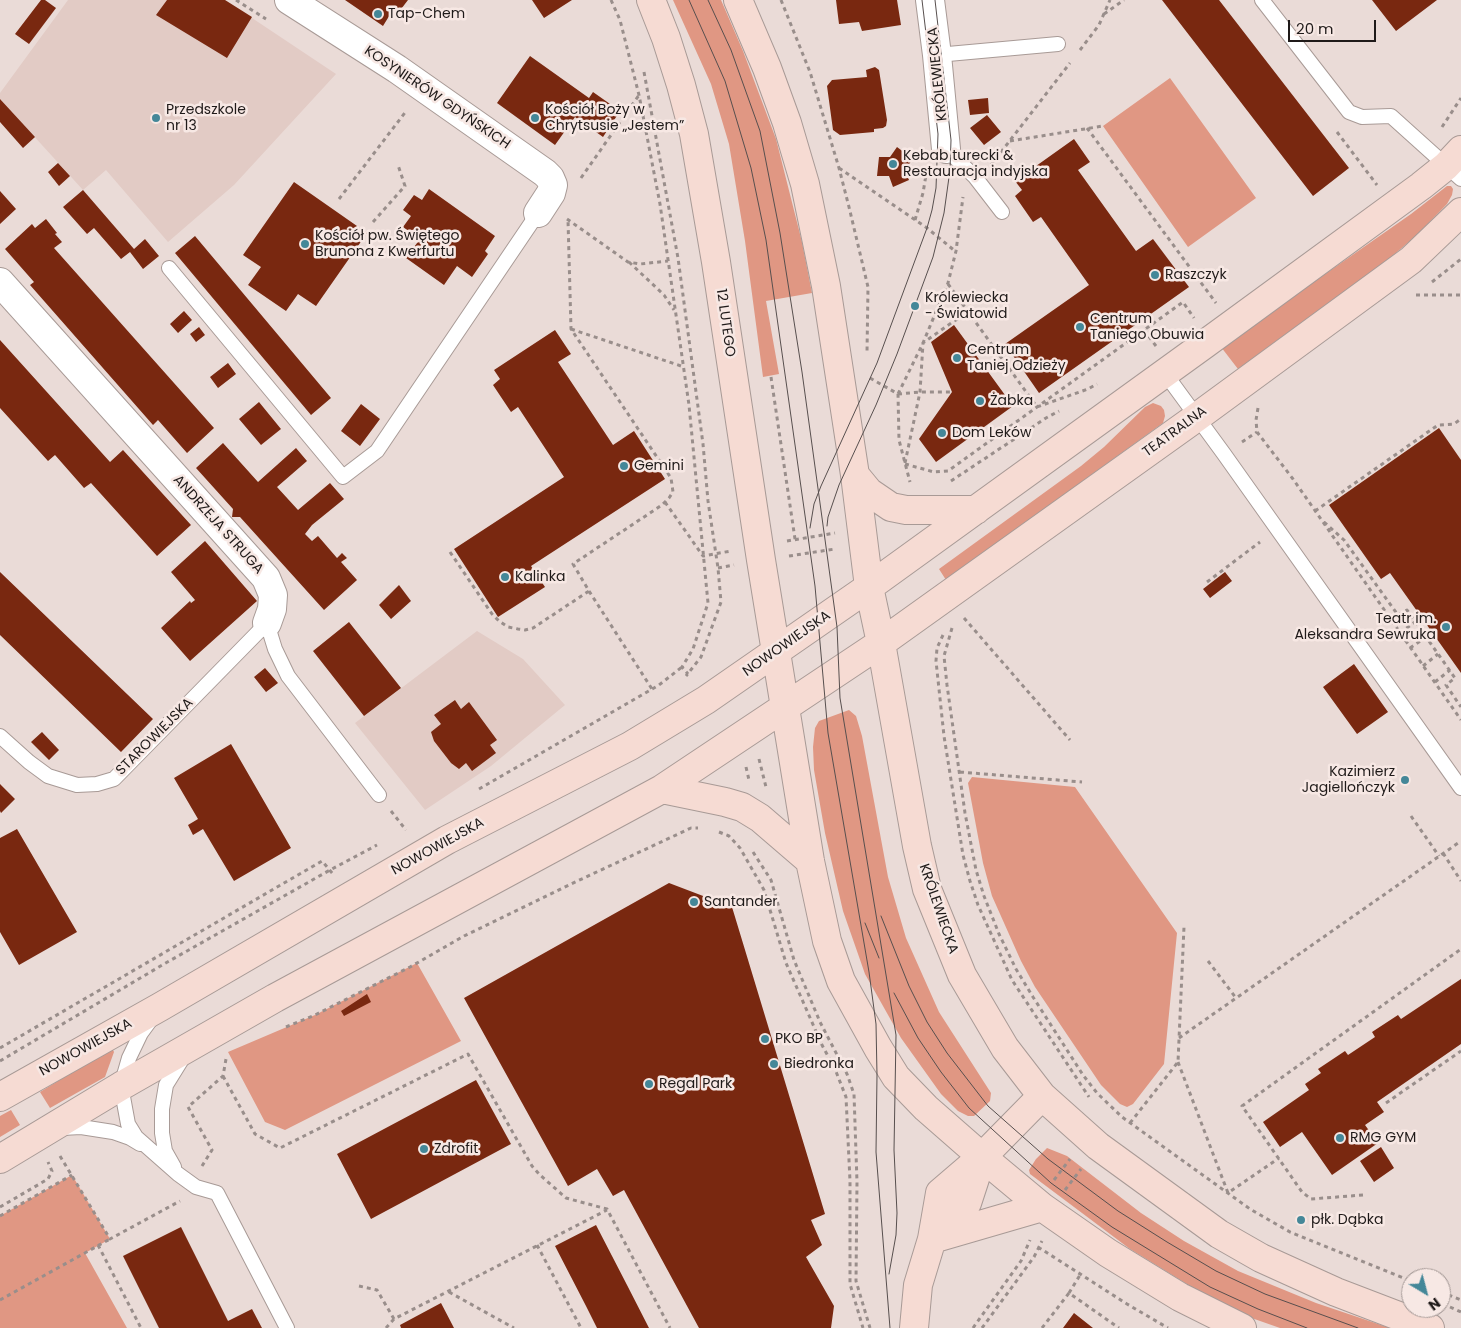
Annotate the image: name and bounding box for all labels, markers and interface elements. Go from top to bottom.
place label: Tap-Chem [388,6,465,22]
marker: Tap-Chem [372,8,384,20]
scale bar [1291,10,1378,42]
text: 20 m [1296,18,1334,39]
street label: KRÓLEWIECKA [925,26,951,122]
street label: KOSYNIERÓW GDYŃSKICH [361,43,513,153]
place label: Przedszkole nr 13 [166,102,246,134]
place label: Kościół Boży w Chrytsusie „Jestem” [545,102,684,134]
marker: Przedszkole nr 13 [150,112,162,124]
marker: Kościół Boży w Chrytsusie „Jestem” [529,112,541,124]
place label: Kebab turecki & Restauracja indyjska [903,148,1048,180]
marker: Kebab turecki & Restauracja indyjska [887,158,899,170]
place label: Kościół pw. Świętego Brunona z Kwerfurtu [315,228,459,260]
marker: Kościół pw. Świętego Brunona z Kwerfurtu [299,238,311,250]
place label: Raszczyk [1165,267,1227,283]
marker: Raszczyk [1149,269,1161,281]
street label: 12 LUTEGO [712,288,738,358]
place label: Królewiecka - Światowid [925,290,1008,322]
marker: Królewiecka - Światowid [909,300,921,312]
place label: Centrum Taniego Obuwia [1090,311,1204,344]
marker: Centrum Taniego Obuwia [1074,321,1086,333]
place label: Centrum Taniej Odzieży [967,342,1066,374]
marker: Centrum Taniej Odzieży [951,352,963,364]
place label: Żabka [990,393,1033,409]
marker: Żabka [974,395,986,407]
street label: TEATRALNA [1140,403,1210,461]
place label: Dom Leków [952,425,1031,441]
marker: Dom Leków [936,427,948,439]
place label: Gemini [634,458,684,474]
marker: Gemini [618,460,630,472]
street label: ANDRZEJA STRUGA [169,472,267,578]
place label: Kalinka [515,569,565,585]
marker: Kalinka [499,571,511,583]
street label: NOWOWIEJSKA [740,608,834,680]
place label: Teatr im. Aleksandra Sewruka [1294,611,1436,644]
marker: Teatr im. Aleksandra Sewruka [1440,621,1452,633]
street label: STAROWIEJSKA [113,695,197,779]
place label: Kazimierz Jagiellończyk [1302,764,1395,796]
marker: Kazimierz Jagiellończyk [1399,774,1411,786]
street label: NOWOWIEJSKA [389,815,487,879]
street label: KRÓLEWIECKA [915,862,961,956]
place label: Santander [704,894,778,910]
marker: Santander [688,896,700,908]
street label: NOWOWIEJSKA [37,1016,135,1080]
place label: PKO BP [775,1031,823,1047]
marker: PKO BP [759,1033,771,1045]
place label: Biedronka [784,1056,854,1072]
marker: Biedronka [768,1058,780,1070]
place label: Regal Park [659,1076,732,1092]
marker: Regal Park [643,1078,655,1090]
place label: RMG GYM [1350,1130,1416,1146]
marker: RMG GYM [1334,1132,1346,1144]
place label: Zdrofit [434,1141,478,1157]
marker: Zdrofit [418,1143,430,1155]
place label: płk. Dąbka [1311,1212,1383,1228]
marker: płk. Dąbka [1295,1214,1307,1226]
north arrow [1401,1268,1451,1318]
text: N [1424,1293,1445,1315]

